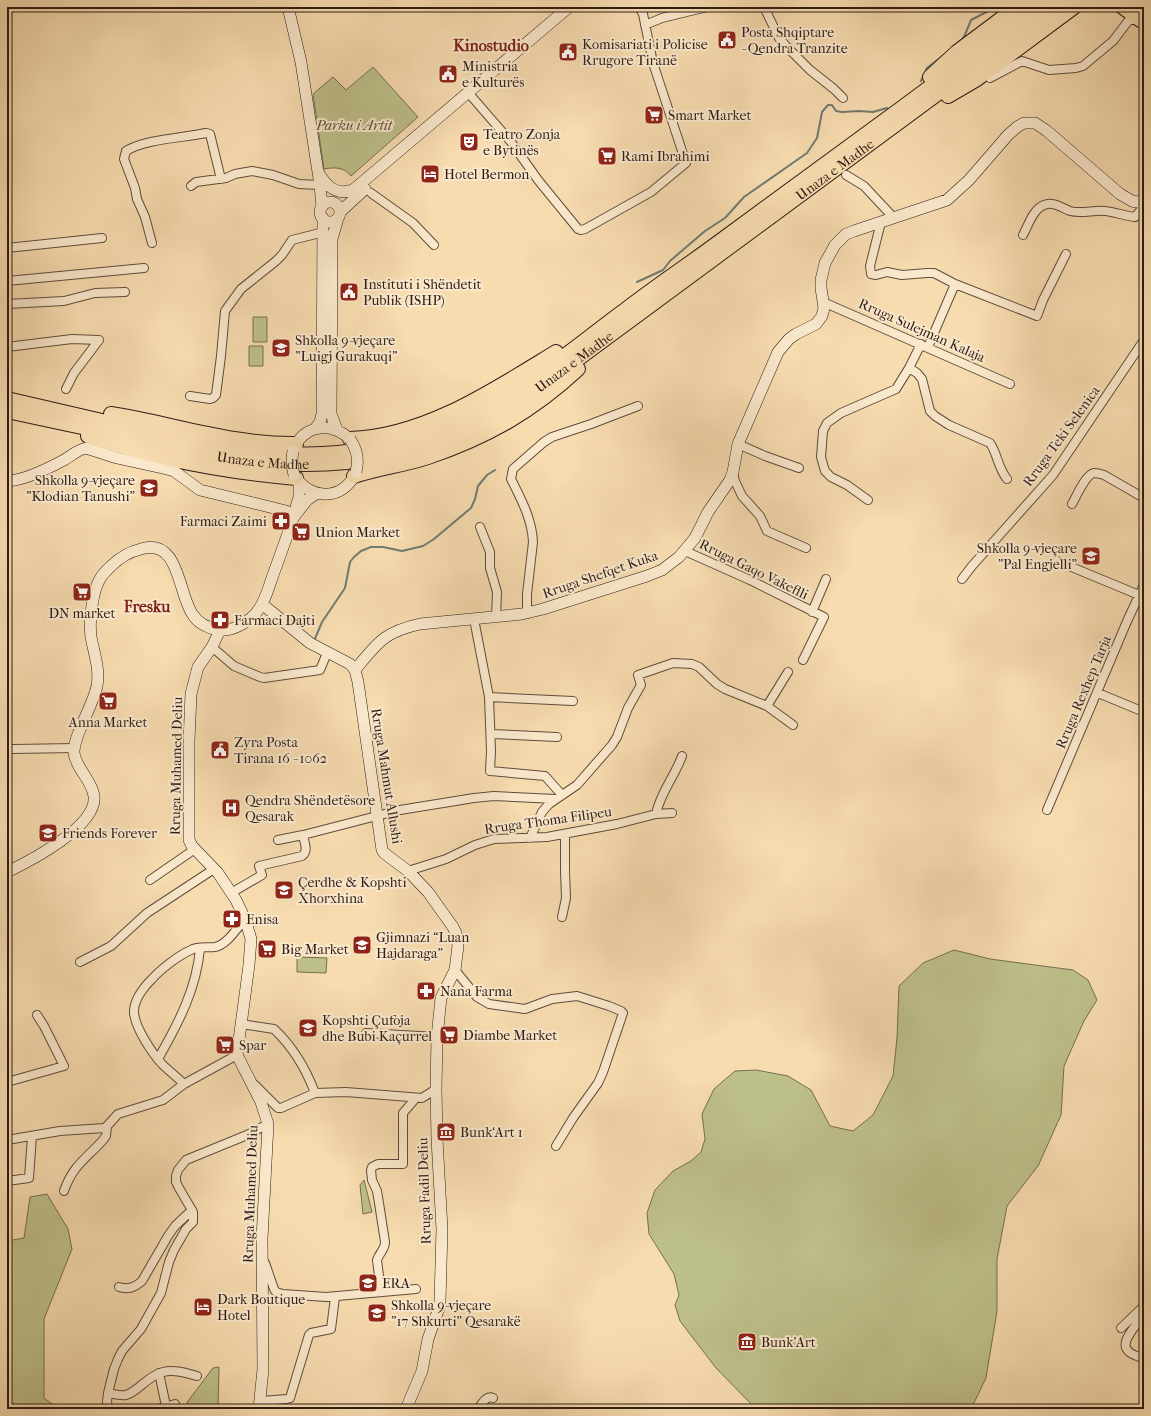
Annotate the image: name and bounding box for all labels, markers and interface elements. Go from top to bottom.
place label: Posta Shqiptare - Qendra Tranzite [741,24,848,57]
public building icon: Posta Shqiptare - Qendra Tranzite [716,29,738,51]
district label: Kinostudio [453,36,529,55]
place label: Komisariati i Policise Rrugore Tiranë [582,36,708,69]
public building icon: Komisariati i Policise Rrugore Tiranë [557,41,579,63]
place label: Ministria e Kulturës [462,58,524,91]
public building icon: Ministria e Kulturës [437,63,459,85]
supermarket icon: Smart Market [643,104,665,126]
place label: Smart Market [668,107,751,124]
park label: Parku i Artit [315,117,393,134]
place label: Teatro Zonja e Bytinës [483,126,561,159]
theatre icon: Teatro Zonja e Bytinës [458,131,480,153]
street label: Unaza e Madhe [793,135,878,204]
supermarket icon: Rami Ibrahimi [596,145,618,167]
place label: Rami Ibrahimi [621,148,710,165]
hotel icon: Hotel Bermon [419,163,441,185]
place label: Hotel Bermon [444,166,529,183]
place label: Instituti i Shëndetit Publik (ISHP) [363,276,482,309]
public building icon: Instituti i Shëndetit Publik (ISHP) [338,281,360,303]
street label: Rruga Sulejman Kalaja [856,295,988,366]
street label: Unaza e Madhe [532,328,617,396]
place label: Shkolla 9-vjeçare "Luigj Gurakuqi" [295,332,398,365]
school or university icon: Shkolla 9-vjeçare "Luigj Gurakuqi" [270,337,292,359]
street label: Rruga Teki Selenica [1019,382,1104,490]
street label: Unaza e Madhe [215,448,309,473]
place label: Shkolla 9-vjeçare "Klodian Tanushi" [26,472,136,505]
school or university icon: Shkolla 9-vjeçare "Klodian Tanushi" [138,477,160,499]
pharmacy icon: Farmaci Zaimi [270,510,292,532]
place label: Farmaci Zaimi [180,513,267,530]
supermarket icon: Union Market [290,521,312,543]
place label: Union Market [315,524,400,541]
street label: Rruga Gaqo Vakeflli [696,536,811,603]
place label: Shkolla 9-vjeçare "Pal Engjelli" [977,540,1078,573]
school or university icon: Shkolla 9-vjeçare "Pal Engjelli" [1080,545,1102,567]
street label: Rruga Shefqet Kuka [540,547,661,602]
supermarket icon: DN market [71,581,93,603]
district label: Fresku [123,597,171,616]
place label: DN market [49,605,115,622]
pharmacy icon: Farmaci Dajti [209,609,231,631]
place label: Farmaci Dajti [234,612,315,629]
street label: Rruga Rexhep Tarja [1052,633,1115,751]
supermarket icon: Anna Market [97,690,119,712]
street label: Rruga Muhamed Deliu [167,697,186,835]
street label: Rruga Mahmut Allushi [367,707,406,845]
place label: Anna Market [68,714,147,731]
place label: Zyra Posta Tirana 16 - 1062 [234,734,327,767]
public building icon: Zyra Posta Tirana 16 - 1062 [209,739,231,761]
place label: Qendra Shëndetësore Qesarak [245,792,375,825]
hospital icon: Qendra Shëndetësore Qesarak [220,797,242,819]
street label: Rruga Thoma Filipeu [483,803,613,838]
school or university icon: Friends Forever [37,822,59,844]
place label: Friends Forever [62,825,157,842]
place label: Çerdhe & Kopshti Xhorxhina [298,874,407,907]
school or university icon: Çerdhe & Kopshti Xhorxhina [273,879,295,901]
pharmacy icon: Enisa [221,908,243,930]
place label: Enisa [246,911,279,928]
place label: Gjimnazi “Luan Hajdaraga” [376,929,469,962]
school or university icon: Gjimnazi “Luan Hajdaraga” [351,934,373,956]
supermarket icon: Big Market [256,938,278,960]
place label: Big Market [281,941,349,958]
pharmacy icon: Nana Farma [415,980,437,1002]
place label: Nana Farma [440,983,513,1000]
place label: Kopshti Çufoja dhe Bubi Kaçurrel [322,1012,432,1045]
school or university icon: Kopshti Çufoja dhe Bubi Kaçurrel [297,1017,319,1039]
supermarket icon: Diambe Market [438,1024,460,1046]
place label: Diambe Market [463,1027,557,1044]
supermarket icon: Spar [214,1034,236,1056]
place label: Spar [239,1037,266,1054]
museum icon: Bunk‘Art 1 [435,1121,457,1143]
street label: Rruga Muhamed Deliu [240,1124,261,1263]
place label: Bunk‘Art 1 [460,1124,523,1141]
street label: Rruga Fadil Deliu [414,1137,435,1245]
school or university icon: ERA [357,1272,379,1294]
place label: ERA [382,1275,411,1292]
place label: Dark Boutique Hotel [217,1291,305,1324]
hotel icon: Dark Boutique Hotel [192,1296,214,1318]
place label: Shkolla 9-vjeçare "17 Shkurti" Qesarakë [391,1297,521,1330]
school or university icon: Shkolla 9-vjeçare "17 Shkurti" Qesarakë [366,1302,388,1324]
museum icon: Bunk'Art [736,1331,758,1353]
place label: Bunk'Art [761,1334,816,1351]

